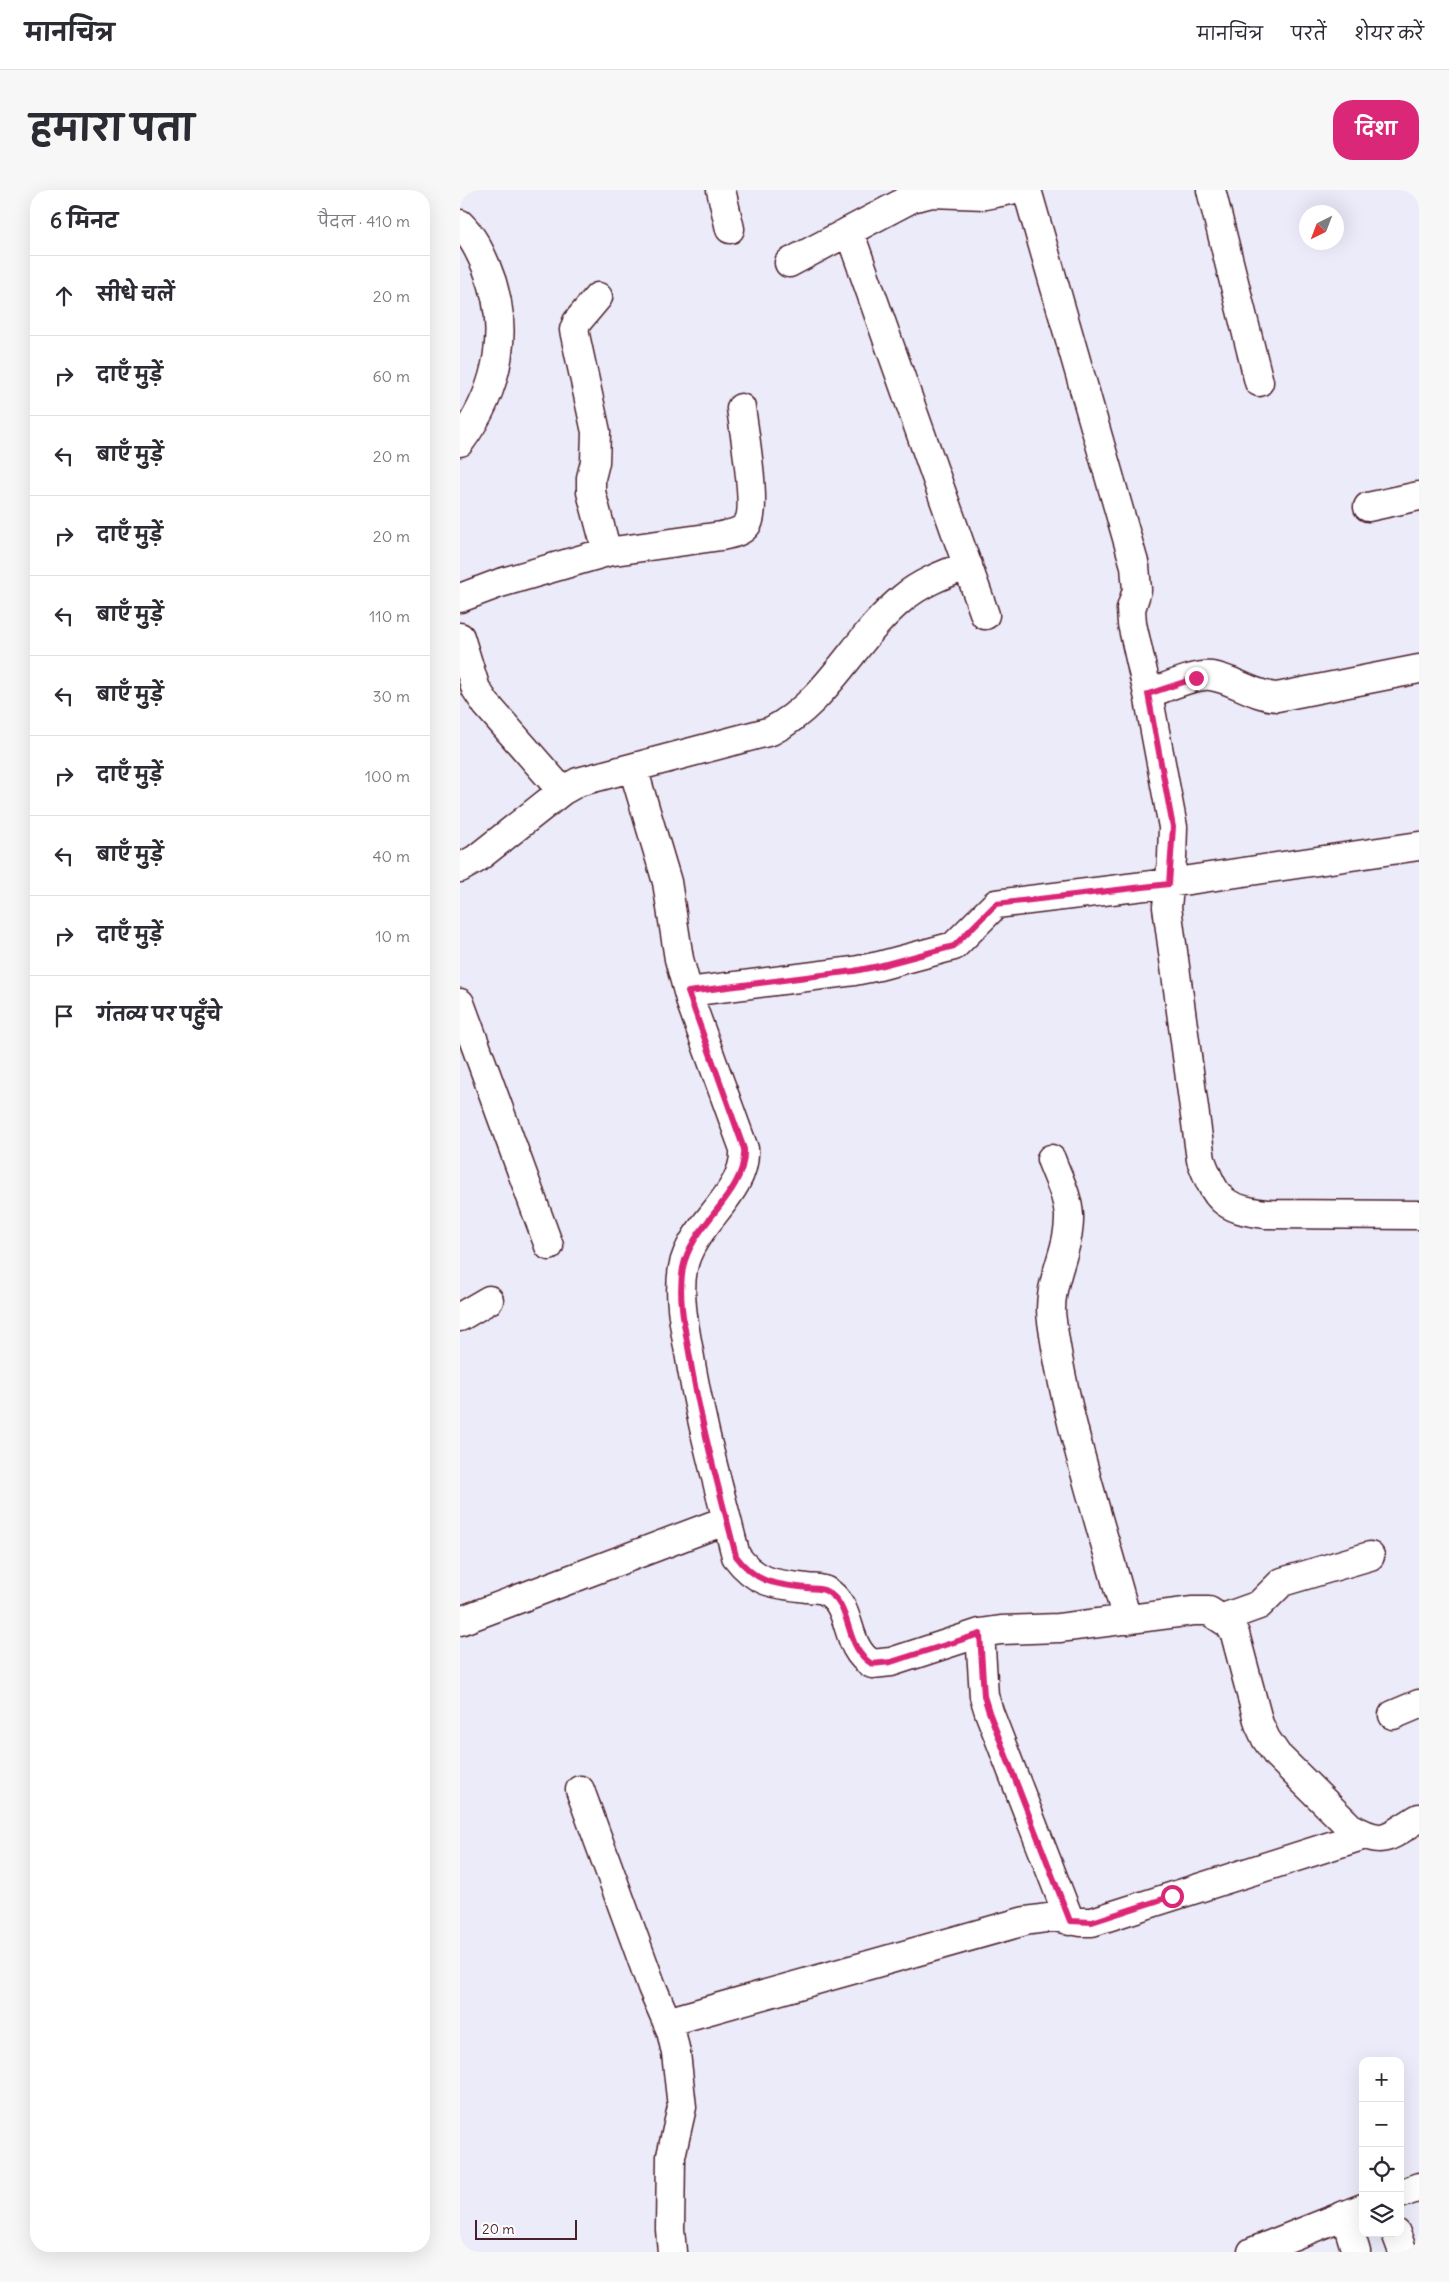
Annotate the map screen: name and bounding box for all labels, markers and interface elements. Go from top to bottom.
text: मानचित्र [25,17,114,47]
text: मानचित्र [1197,22,1263,45]
text: परतें [1291,22,1326,45]
text: शेयर करें [1354,22,1424,45]
button: दिशा [1333,100,1419,160]
text: हमारा पता [30,105,194,149]
north arrow [1299,205,1344,250]
text: 6 मिनट [50,207,118,234]
text: पैदल · 410 m [318,211,410,231]
icon: ahead [50,282,78,310]
text: सीधे चलें [97,282,174,306]
text: 20 m [373,286,410,306]
icon: right [50,362,78,390]
text: दाएँ मुड़ें [97,362,163,386]
text: 60 m [372,366,410,386]
icon: left [50,442,78,470]
text: बाएँ मुड़ें [97,442,163,466]
text: 20 m [373,446,410,466]
icon: right [50,522,78,550]
text: दाएँ मुड़ें [97,522,163,546]
text: 20 m [373,526,410,546]
icon: left [50,602,78,630]
text: बाएँ मुड़ें [97,602,163,626]
text: 110 m [369,606,410,626]
route end [1185,667,1208,690]
icon: left [50,682,78,710]
text: बाएँ मुड़ें [97,682,163,706]
text: 30 m [373,686,410,706]
icon: right [50,762,78,790]
text: दाएँ मुड़ें [97,762,163,786]
text: 100 m [365,766,410,786]
icon: left [50,842,78,870]
text: बाएँ मुड़ें [97,842,163,866]
text: 40 m [372,846,410,866]
icon: right [50,922,78,950]
text: दाएँ मुड़ें [97,922,163,946]
text: 10 m [375,926,410,946]
icon: arrive [50,1002,78,1030]
text: गंतव्य पर पहुँचे [97,1002,222,1026]
route start [1161,1885,1184,1908]
map controls [1359,2057,1404,2237]
button: + [1359,2057,1404,2102]
button: − [1359,2102,1404,2147]
button: locate [1359,2147,1404,2192]
button: layers [1359,2192,1404,2237]
scale bar [475,2217,578,2240]
text: 20 m [482,2220,515,2238]

